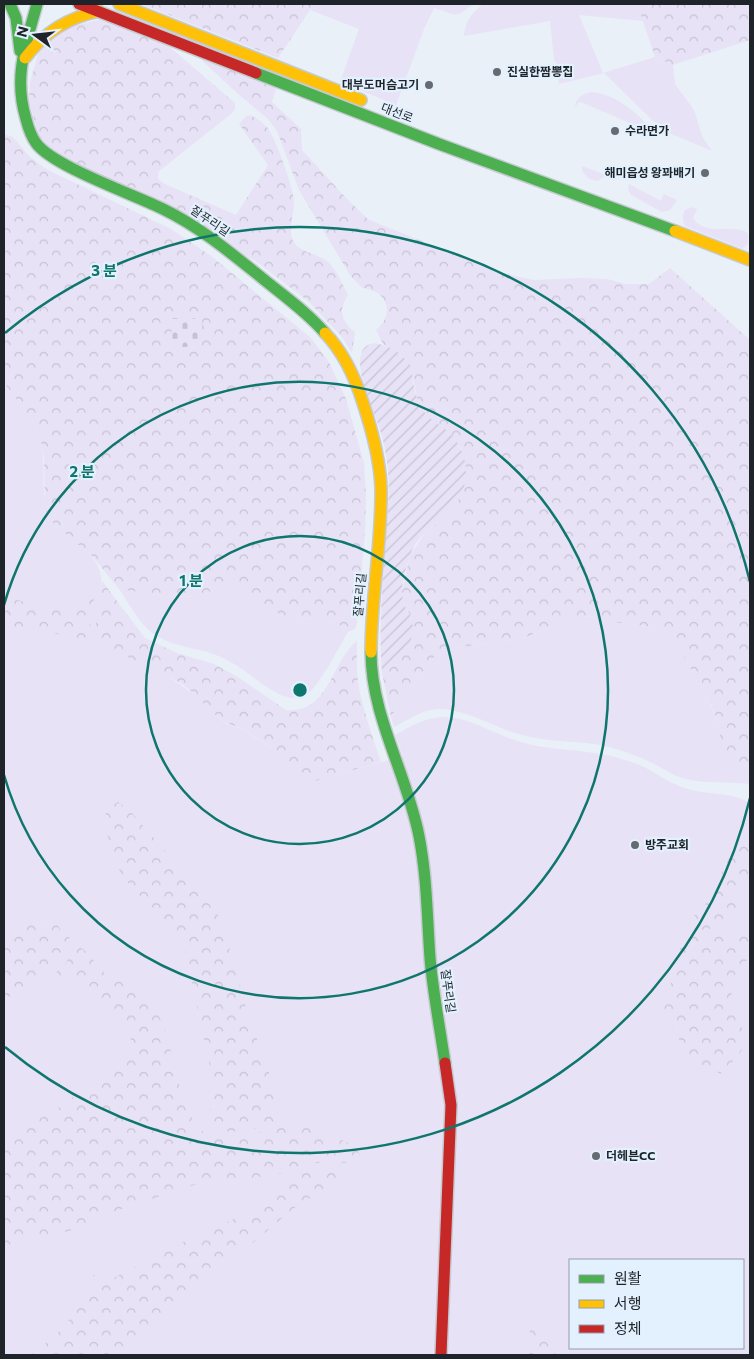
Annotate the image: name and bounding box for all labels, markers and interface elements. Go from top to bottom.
north arrow [10,10,60,60]
text: N [12,24,32,39]
place label: 진실한짬뽕집 [507,64,573,78]
marker: 진실한짬뽕집 [491,66,503,78]
place label: 대부도머슴고기 [342,77,419,91]
marker: 대부도머슴고기 [423,79,435,91]
street label: 대선로 [379,100,415,125]
place label: 수라면가 [625,123,669,137]
marker: 수라면가 [609,125,621,137]
place label: 해미읍성 왕꽈배기 [604,165,695,179]
marker: 해미읍성 왕꽈배기 [699,167,711,179]
street label: 잘푸리길 [188,202,233,238]
text: 3 분 [91,261,117,279]
text: 2 분 [69,462,95,480]
text: 1 분 [179,571,203,589]
street label: 잘푸리길 [350,572,368,618]
centre of rings [291,681,309,699]
place label: 방주교회 [645,837,689,851]
marker: 방주교회 [629,839,641,851]
street label: 잘푸리길 [439,968,459,1014]
place label: 더헤븐CC [606,1148,656,1162]
marker: 더헤븐CC [590,1150,602,1162]
legend [569,1259,744,1349]
text: 원활 [614,1269,642,1287]
text: 서행 [614,1294,642,1312]
text: 정체 [614,1319,642,1337]

